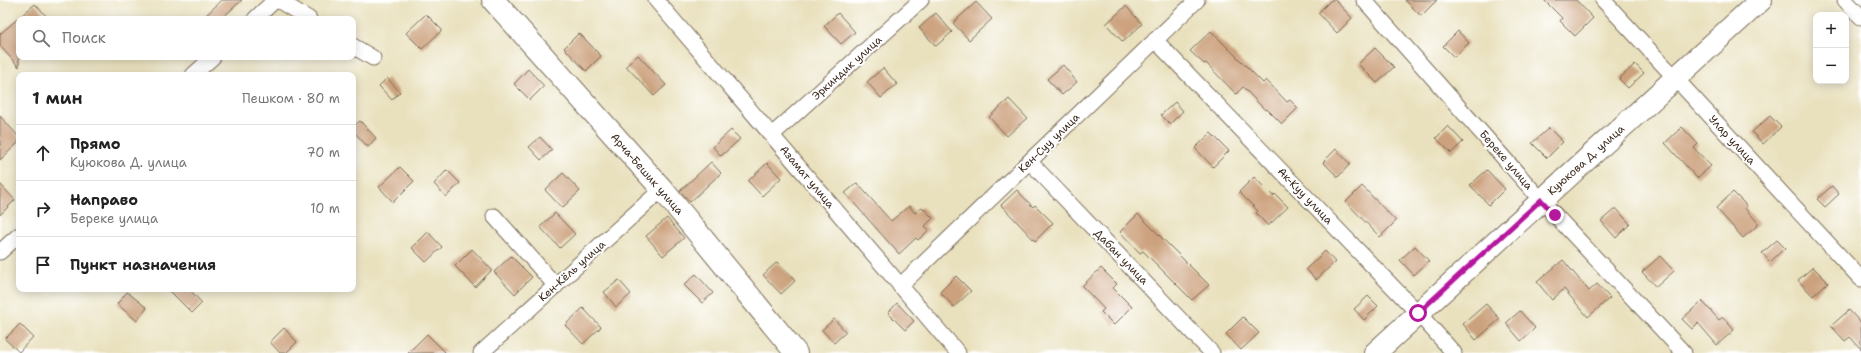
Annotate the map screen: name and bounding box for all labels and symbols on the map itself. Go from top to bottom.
street label: Эркиндик улица [809,32,885,103]
street label: Кен-Суу улица [1015,110,1083,176]
street label: Улар улица [1705,112,1759,168]
street label: Куюкова Д. улица [1544,121,1628,199]
street label: Береке улица [1476,127,1536,193]
street label: Арча-Бешик улица [607,130,687,218]
street label: Азамат улица [776,142,838,212]
street label: Ак-Куу улица [1274,164,1336,228]
route end [1546,206,1564,224]
street label: Дабан улица [1091,226,1151,288]
street label: Кен-Кёль улица [535,237,609,305]
route start [1409,304,1427,322]

